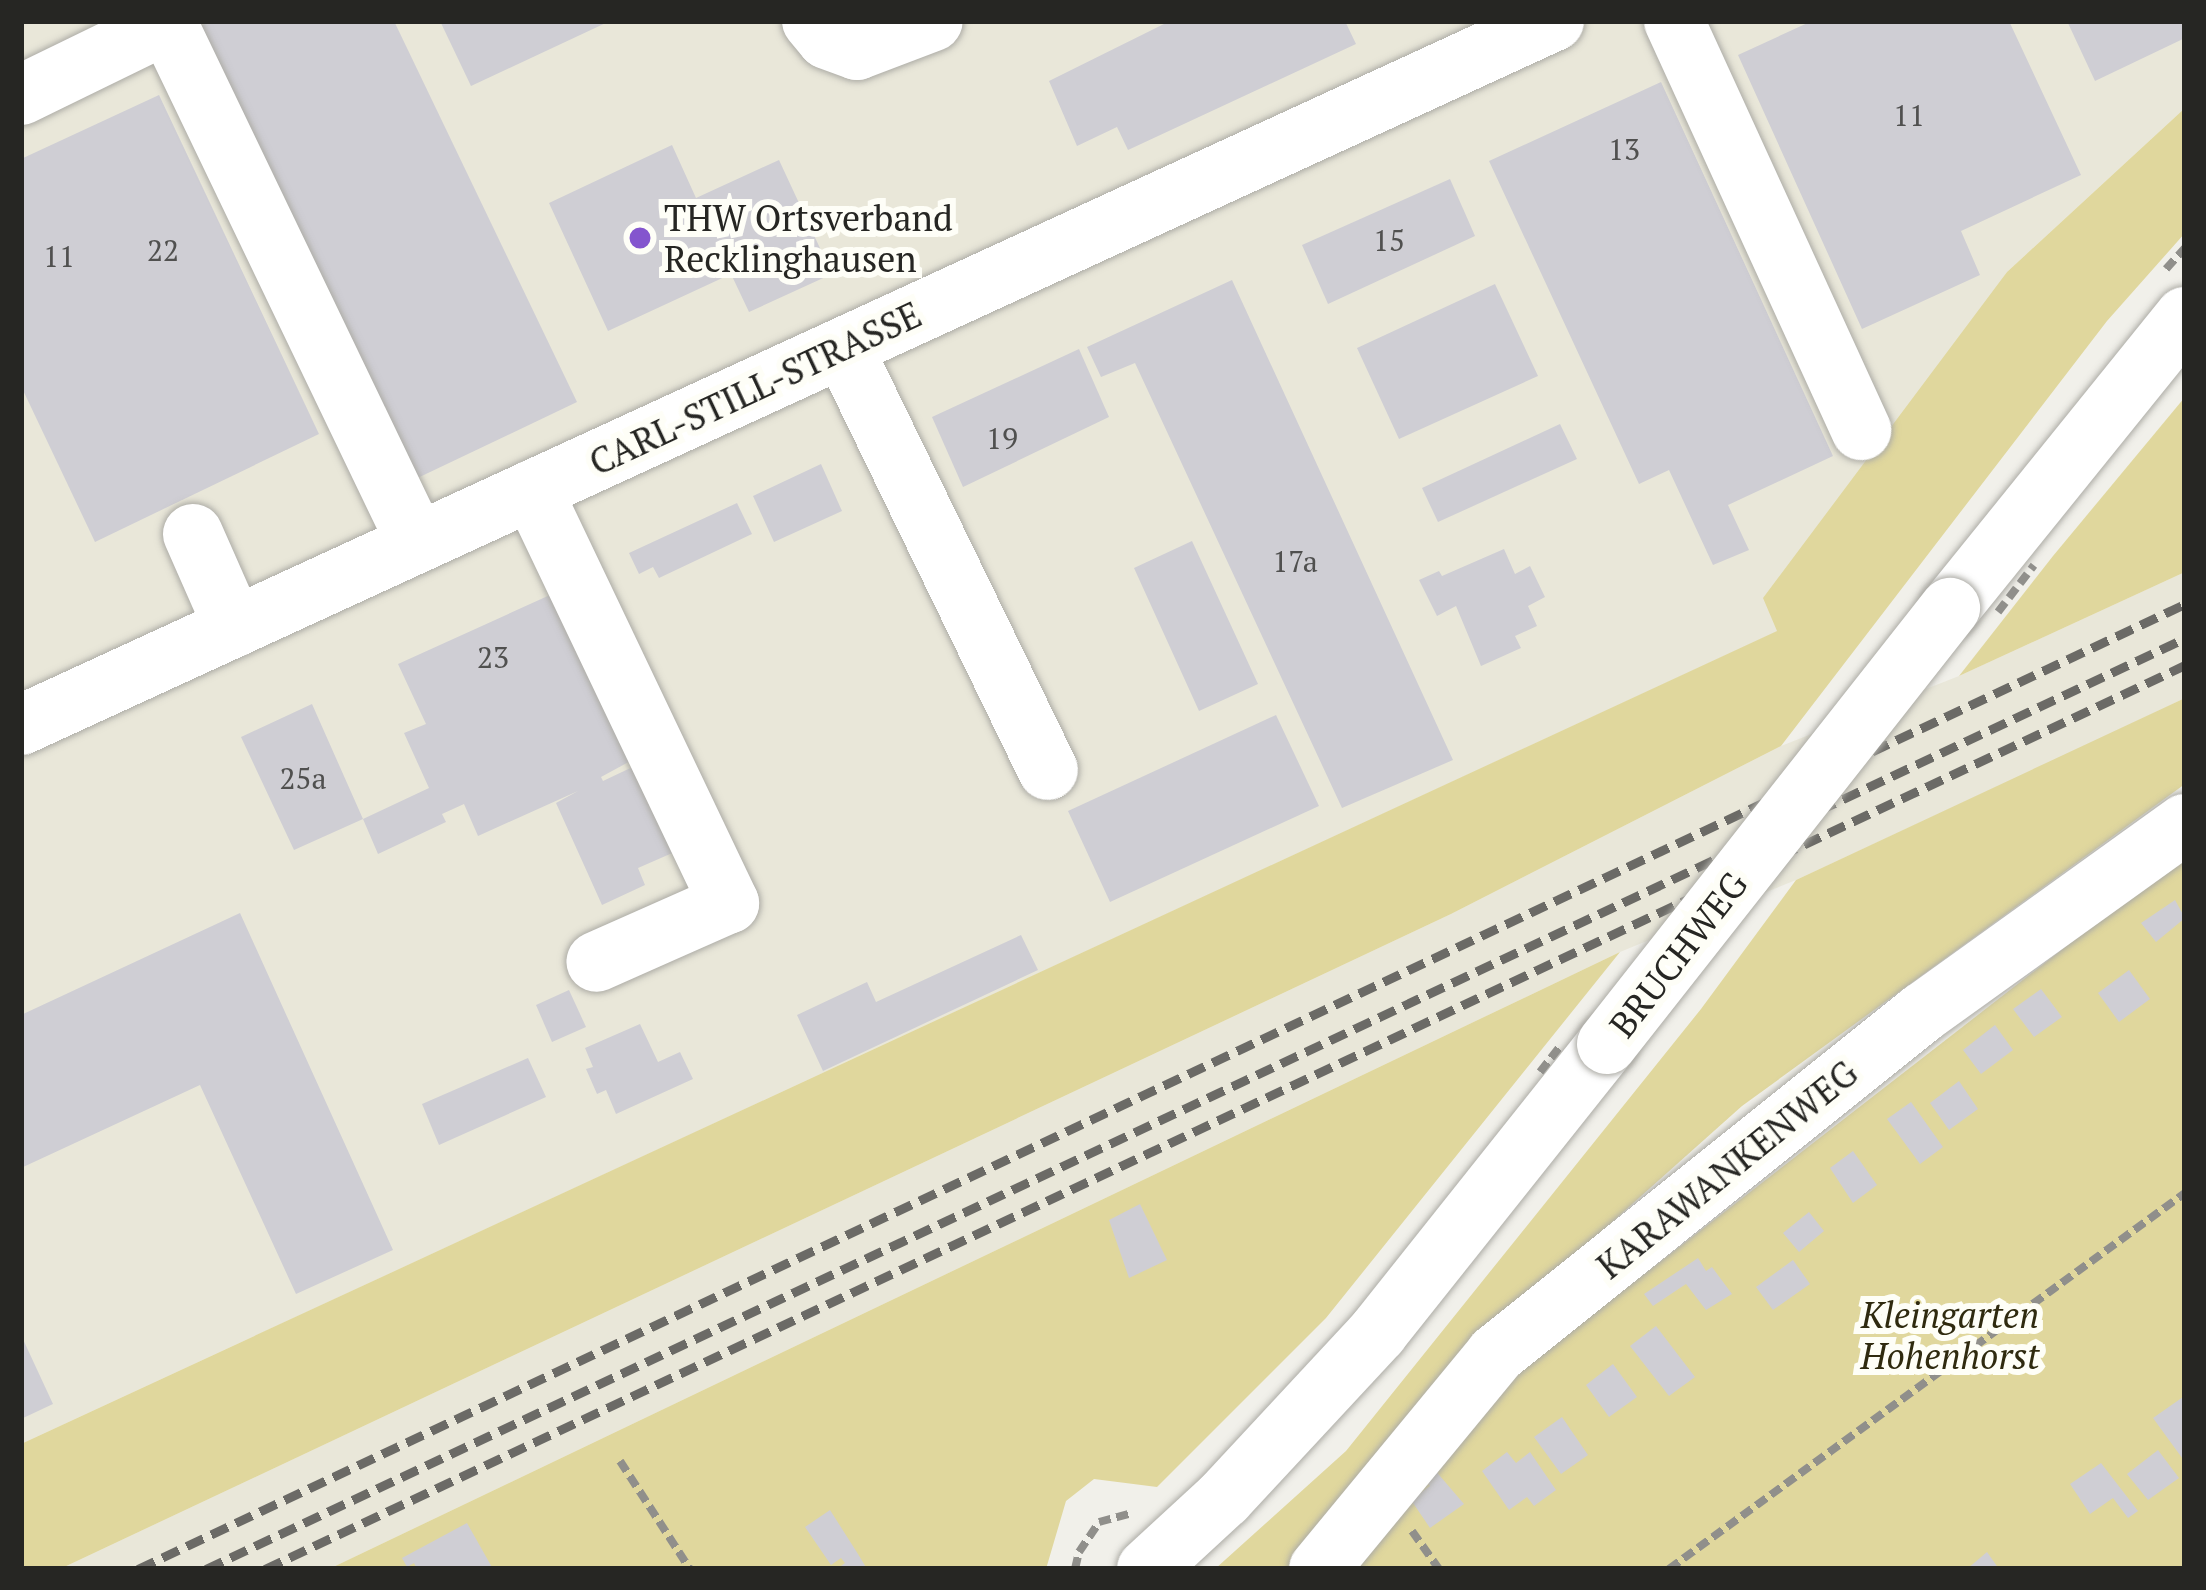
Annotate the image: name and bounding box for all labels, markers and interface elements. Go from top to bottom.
house number: 11 [1893,97,1925,133]
house number: 13 [1608,131,1640,167]
place label: THW Ortsverband Recklinghausen [664,195,953,280]
house number: 15 [1373,222,1405,258]
marker: THW Ortsverband Recklinghausen [627,225,653,251]
house number: 22 [147,232,179,268]
house number: 11 [43,238,75,274]
street label: CARL-STILL-STRASSE [582,292,928,484]
house number: 19 [986,420,1018,456]
house number: 17a [1272,543,1318,579]
house number: 23 [477,639,509,675]
house number: 25a [279,760,327,796]
street label: BRUCHWEG [1600,863,1756,1045]
street label: KARAWANKENWEG [1588,1051,1866,1287]
park label: Kleingarten Hohenhorst [1861,1292,2039,1377]

